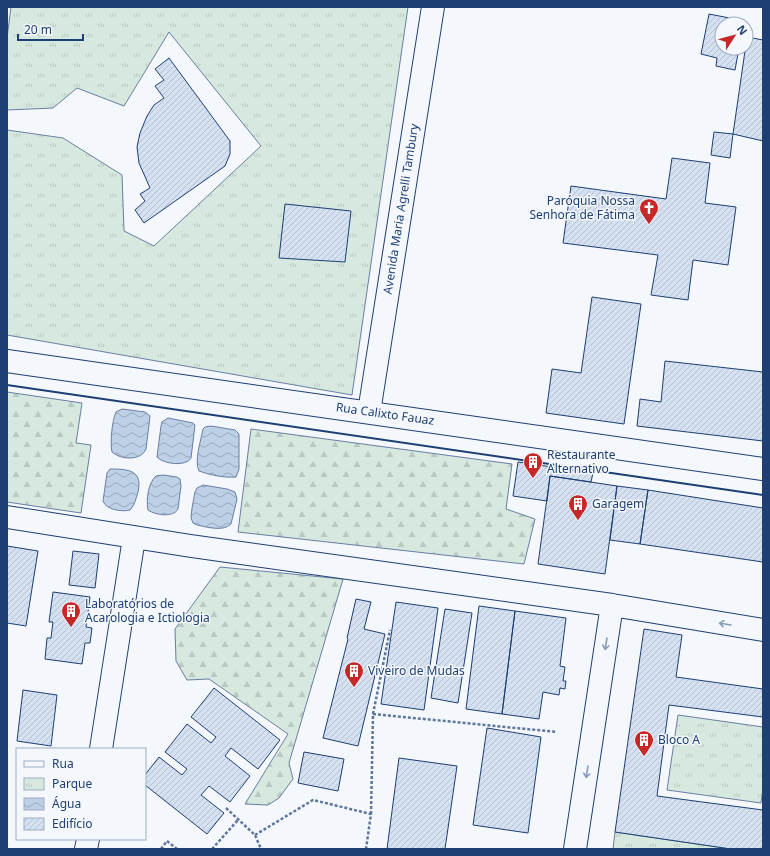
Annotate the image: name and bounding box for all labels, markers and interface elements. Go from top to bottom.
scale bar [18,16,83,42]
north arrow [714,16,754,56]
text: 20 m [24,21,52,38]
text: N [734,22,751,38]
street label: Avenida Maria Agrelli Tambury [379,122,423,295]
place label: Paróquia Nossa Senhora de Fátima [529,192,635,223]
church icon: Paróquia Nossa Senhora de Fátima [638,197,660,225]
street label: Rua Calixto Fauaz [335,398,436,429]
place label: Restaurante Alternativo [547,446,616,477]
building icon: Restaurante Alternativo [522,451,544,479]
building icon: Garagem [567,493,589,521]
place label: Garagem [592,495,644,512]
place label: Laboratórios de Acarologia e Ictiologia [85,595,210,626]
building icon: Laboratórios de Acarologia e Ictiologia [60,600,82,628]
one-way arrow [718,620,731,628]
one-way arrow [602,637,610,650]
building icon: Viveiro de Mudas [343,660,365,688]
place label: Viveiro de Mudas [368,662,465,679]
building icon: Bloco A [633,729,655,757]
place label: Bloco A [658,731,700,748]
legend [16,748,146,840]
text: Rua [52,755,74,772]
one-way arrow [583,766,591,779]
text: Parque [52,775,93,792]
text: Água [52,795,81,812]
text: Edifício [52,815,93,832]

